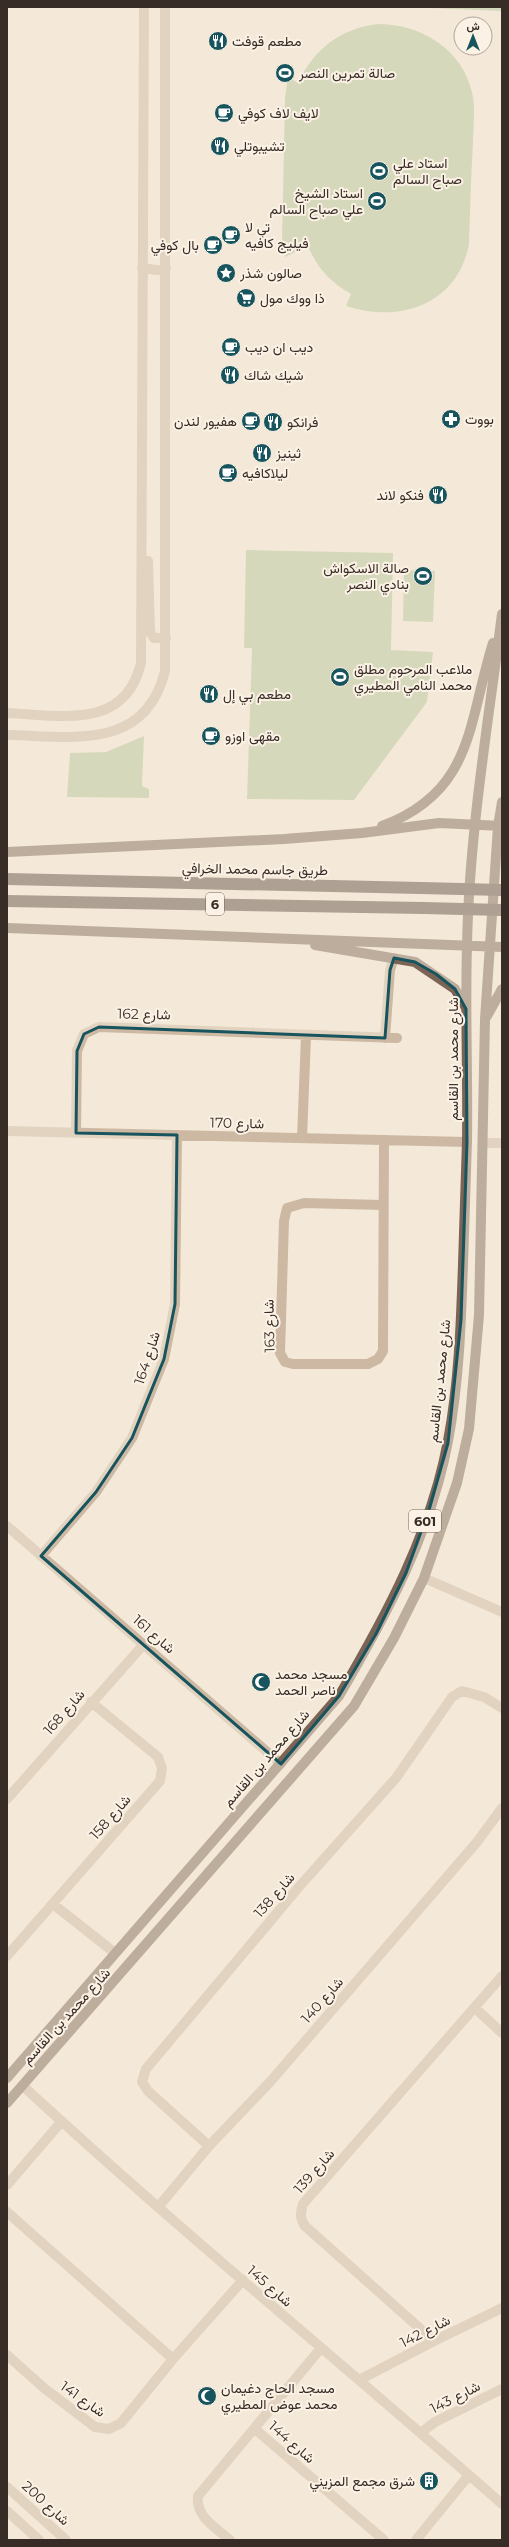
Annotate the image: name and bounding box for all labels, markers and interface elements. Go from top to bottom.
north arrow [453,16,493,56]
text: ش [466,19,480,33]
restaurant icon: مطعم قوفت [207,30,229,52]
place label: مطعم قوفت [232,32,302,50]
sports icon: صالة تمرين النصر [274,62,296,84]
place label: صالة تمرين النصر [298,64,395,82]
cafe icon: لايف لاف كوفي [213,102,235,124]
place label: لايف لاف كوفي [238,104,319,125]
restaurant icon: تشيبوتلي [209,135,231,157]
place label: تشيبوتلي [234,137,284,158]
place label: استاد علي صباح السالم [393,154,462,190]
sports icon: استاد علي صباح السالم [368,160,390,182]
place label: استاد الشيخ علي صباح السالم [270,184,363,221]
sports icon: استاد الشيخ علي صباح السالم [366,190,388,212]
place label: تي لا فيليج كافيه [245,218,309,254]
cafe icon: تي لا فيليج كافيه [220,224,242,246]
cafe icon: بال كوفي [202,234,224,256]
place label: بال كوفي [151,236,199,257]
place icon: صالون شذر [215,262,237,284]
place label: صالون شذر [239,264,302,282]
supermarket icon: ذا ووك مول [235,287,257,309]
place label: ذا ووك مول [260,289,325,308]
cafe icon: ديب ان ديب [220,336,242,358]
place label: ديب ان ديب [245,338,313,356]
restaurant icon: شيك شاك [219,364,241,386]
place label: شيك شاك [244,366,304,384]
pharmacy icon: بووت [440,408,462,430]
cafe icon: هفيور لندن [240,410,262,432]
place label: بووت [465,410,494,428]
restaurant icon: فرانكو [262,411,284,433]
place label: هفيور لندن [174,412,237,430]
place label: فرانكو [287,413,318,431]
restaurant icon: ثينيز [251,442,273,464]
place label: ثينيز [275,444,301,462]
cafe icon: ليلاكافيه [217,462,239,484]
place label: ليلاكافيه [242,464,288,482]
restaurant icon: فنكو لاند [427,484,449,506]
place label: فنكو لاند [376,486,424,504]
place label: صالة الاسكواش بنادي النصر [323,559,409,596]
sports icon: صالة الاسكواش بنادي النصر [412,565,434,587]
place label: ملاعب المرحوم مطلق محمد النامي المطيري [354,660,472,697]
sports icon: ملاعب المرحوم مطلق محمد النامي المطيري [329,666,351,688]
restaurant icon: مطعم بي إل [198,683,220,705]
place label: مطعم بي إل [223,685,291,706]
cafe icon: مقهى اوزو [200,725,222,747]
place label: مقهى اوزو [225,727,280,745]
street label: طريق جاسم محمد الخرافي [182,859,328,882]
road number: 6 [206,893,224,915]
street label: شارع محمد بن القاسم [444,997,464,1121]
street label: شارع 162 [117,1005,171,1025]
street label: شارع 170 [210,1114,264,1134]
street label: شارع 163 [260,1299,280,1353]
street label: شارع محمد بن القاسم [424,1319,456,1444]
street label: شارع 164 [130,1329,166,1387]
road number: 601 [409,1510,441,1532]
street label: شارع 161 [128,1611,179,1659]
place label: مسجد محمد ناصر الحمد [275,1665,347,1699]
mosque icon: مسجد محمد ناصر الحمد [250,1671,272,1693]
street label: شارع 168 [39,1686,90,1740]
street label: شارع محمد بن القاسم [219,1705,315,1812]
street label: 158 شارع [86,1791,136,1844]
street label: شارع 138 [250,1869,300,1922]
street label: شارع محمد بن القاسم [18,1964,116,2069]
street label: شارع 140 [297,1973,348,2028]
street label: شارع 139 [290,2145,340,2198]
street label: شارع 145 [242,2261,296,2312]
street label: شارع 142 [397,2311,454,2353]
street label: شارع 141 [56,2377,109,2423]
street label: شارع 143 [427,2377,484,2419]
place label: مسجد الحاج دغيمان محمد عوض المطيري [221,2379,337,2416]
mosque icon: مسجد الحاج دغيمان محمد عوض المطيري [196,2385,218,2407]
street label: شارع 144 [264,2417,319,2468]
building icon: شرق مجمع المزيني [418,2470,440,2492]
place label: شرق مجمع المزيني [310,2472,415,2493]
street label: شارع 200 [17,2477,74,2531]

